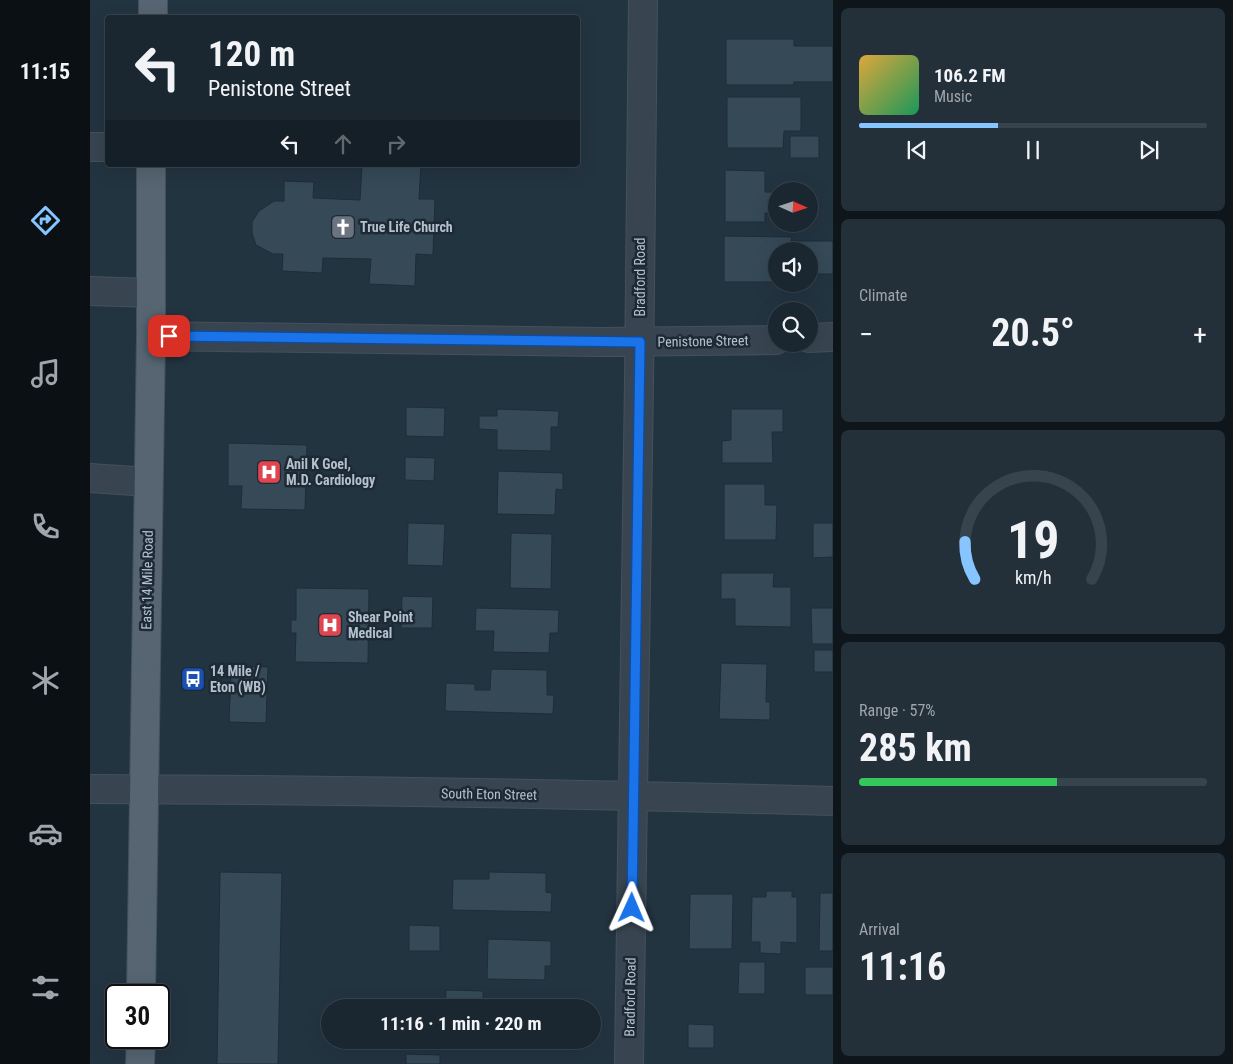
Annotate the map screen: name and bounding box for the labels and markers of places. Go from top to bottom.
church icon: True Life Church [330,214,356,240]
place label: True Life Church [360,219,453,235]
pin [148,315,190,357]
place label: Anil K Goel, M.D. Cardiology [286,456,376,488]
hospital icon: Anil K Goel, M.D. Cardiology [256,459,282,485]
place label: Shear Point Medical [348,609,413,641]
hospital icon: Shear Point Medical [317,612,343,638]
place label: 14 Mile / Eton (WB) [210,663,266,696]
bus stop icon: 14 Mile / Eton (WB) [180,666,206,692]

